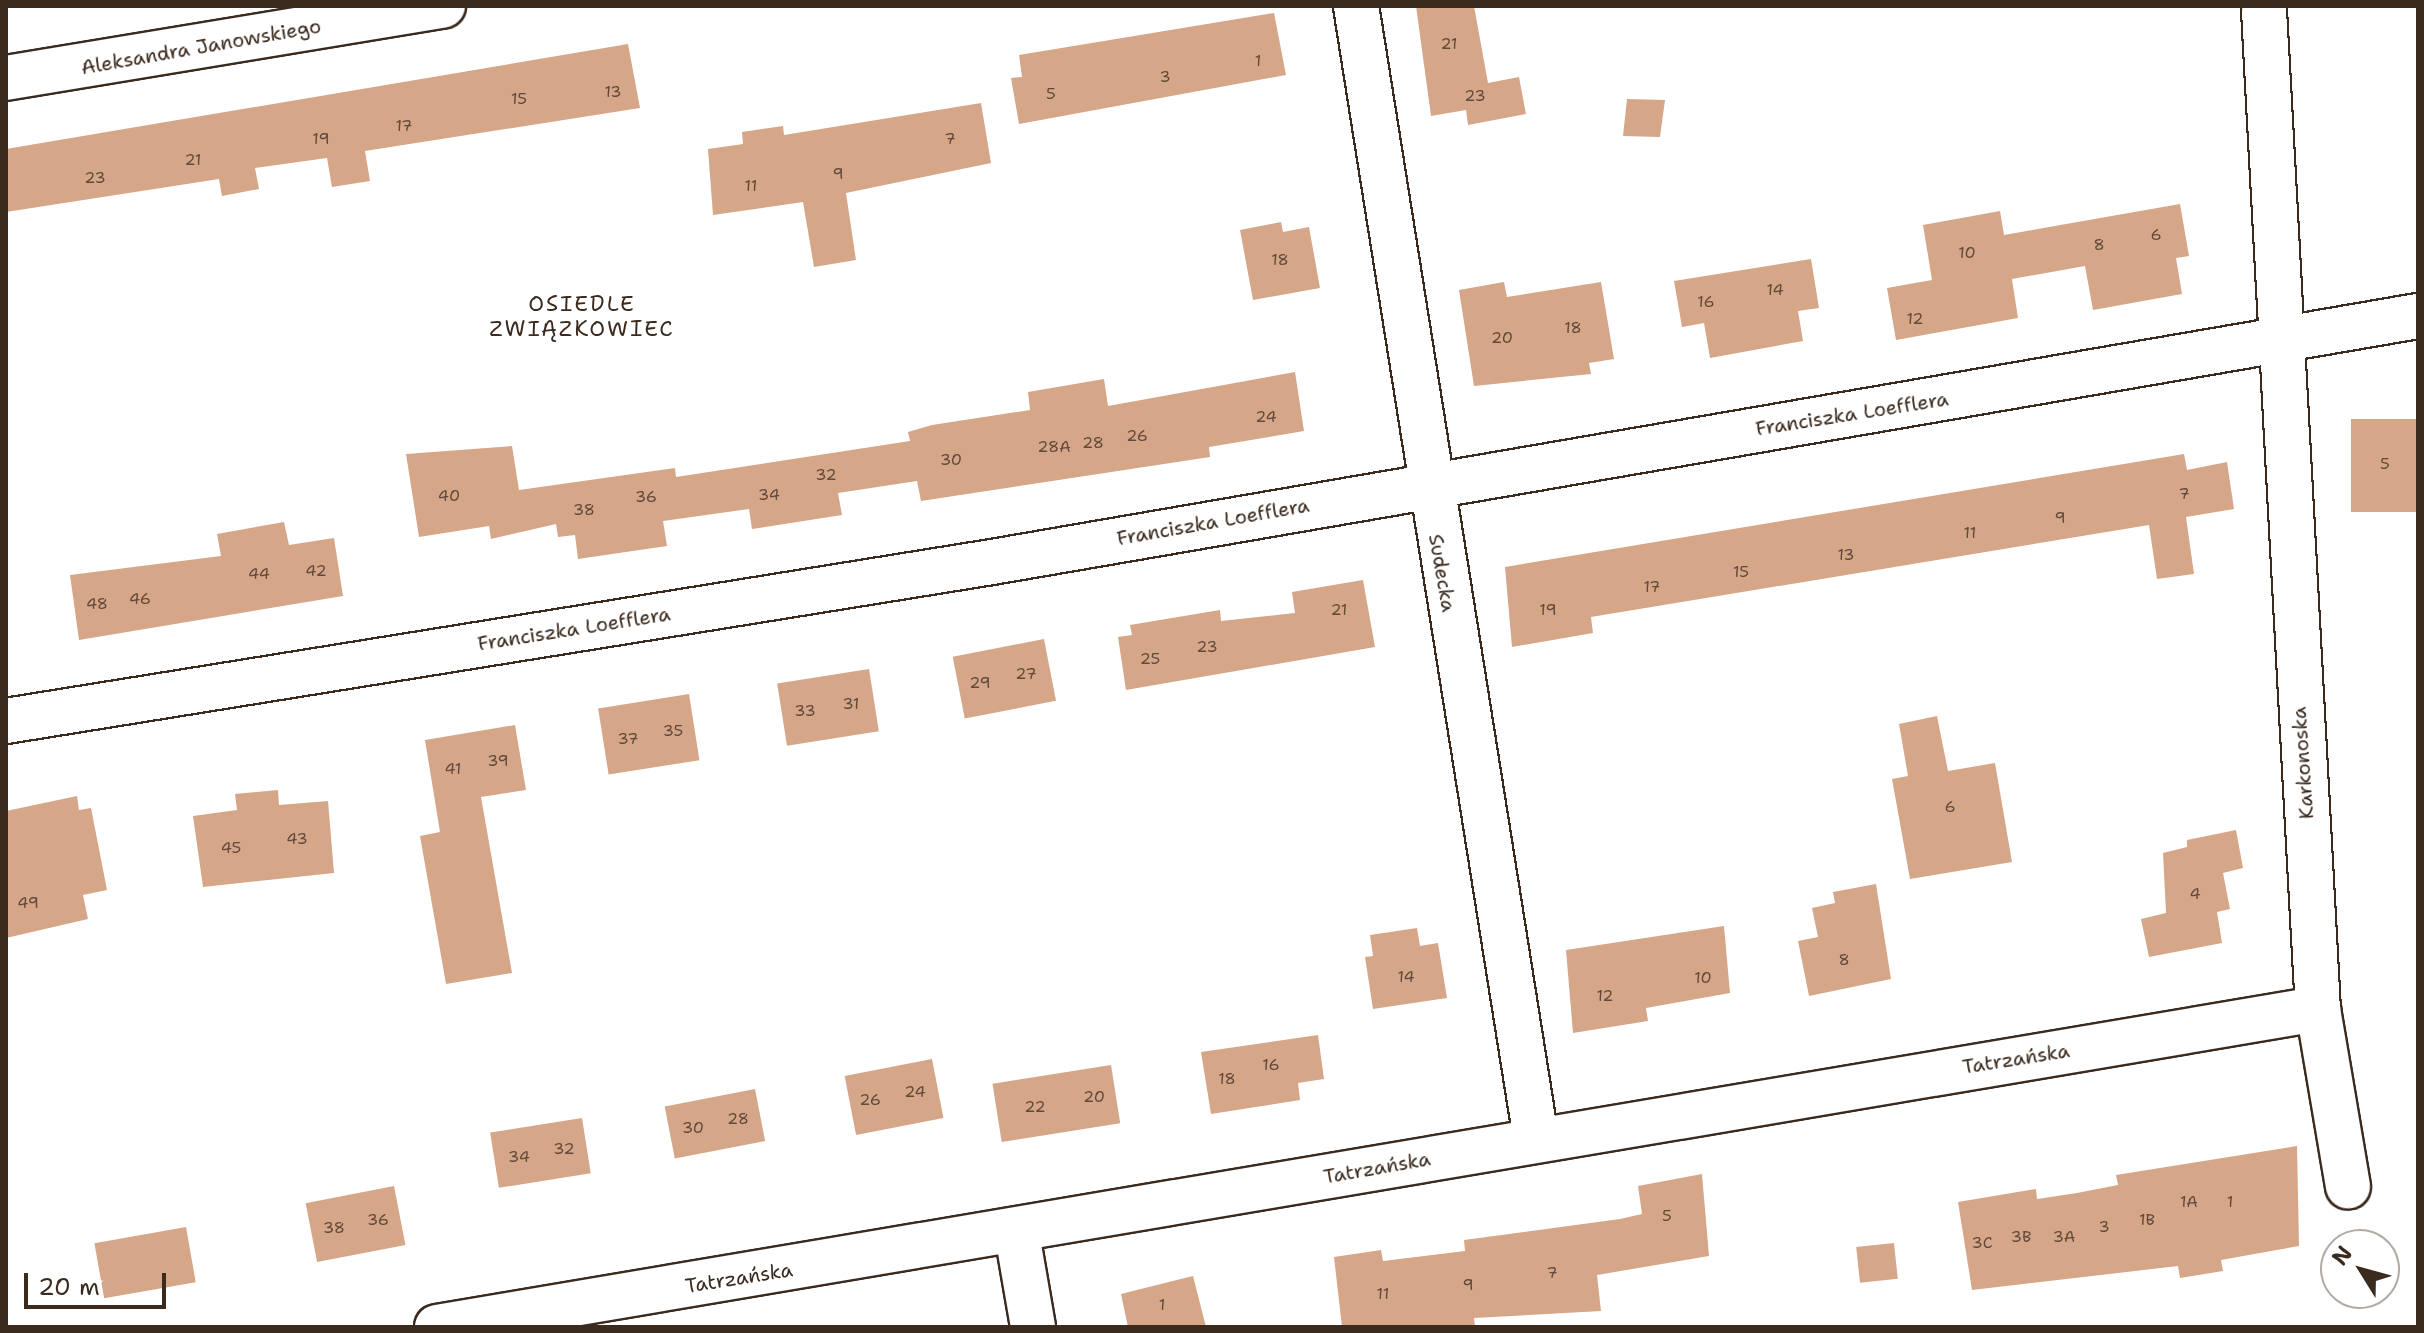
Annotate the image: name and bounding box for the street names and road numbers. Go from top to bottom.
street label: Aleksandra Janowskiego [79,14,323,80]
street label: Franciszka Loefflera [1754,387,1950,441]
street label: Franciszka Loefflera [1115,493,1311,551]
street label: Sudecka [1423,532,1461,614]
street label: Franciszka Loefflera [476,602,672,656]
street label: Karkonoska [2287,706,2319,820]
street label: Tatrzańska [1961,1039,2071,1079]
street label: Tatrzańska [1322,1147,1432,1189]
street label: Tatrzańska [684,1258,794,1298]

